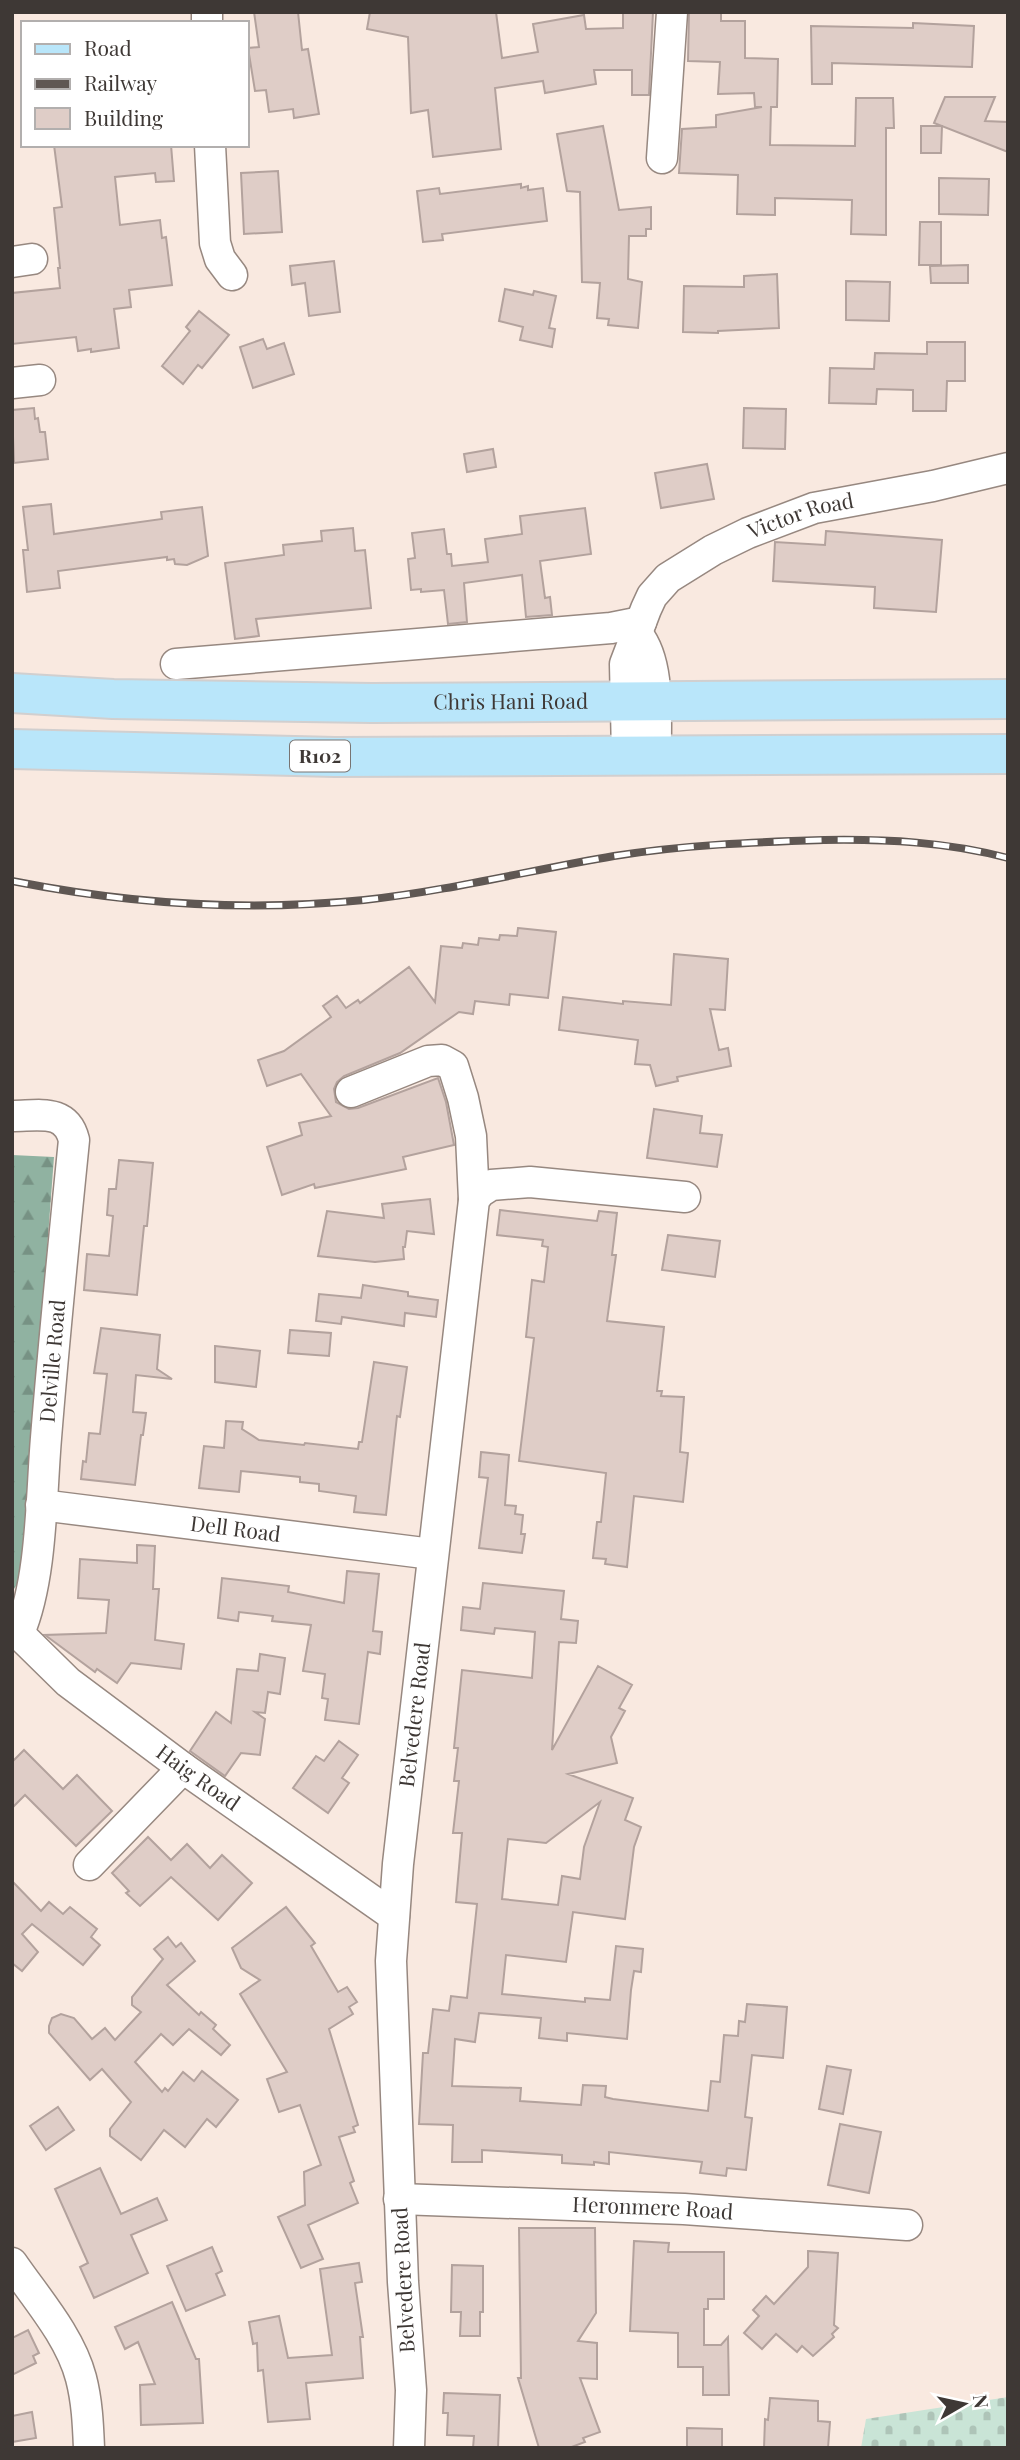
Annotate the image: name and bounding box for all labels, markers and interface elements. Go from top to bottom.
legend [21,21,248,147]
text: Road [84,33,132,61]
text: Railway [84,68,158,96]
text: Building [84,103,163,131]
street label: Victor Road [742,485,856,544]
street label: Chris Hani Road [433,686,588,715]
road number: R102 [290,740,350,772]
street label: Delville Road [32,1298,70,1424]
street label: Dell Road [189,1508,283,1547]
street label: Belvedere Road [391,1640,435,1789]
street label: Haig Road [151,1737,246,1816]
street label: Heronmere Road [572,2189,734,2225]
street label: Belvedere Road [384,2207,420,2354]
north arrow [929,2369,999,2439]
text: N [968,2392,996,2410]

